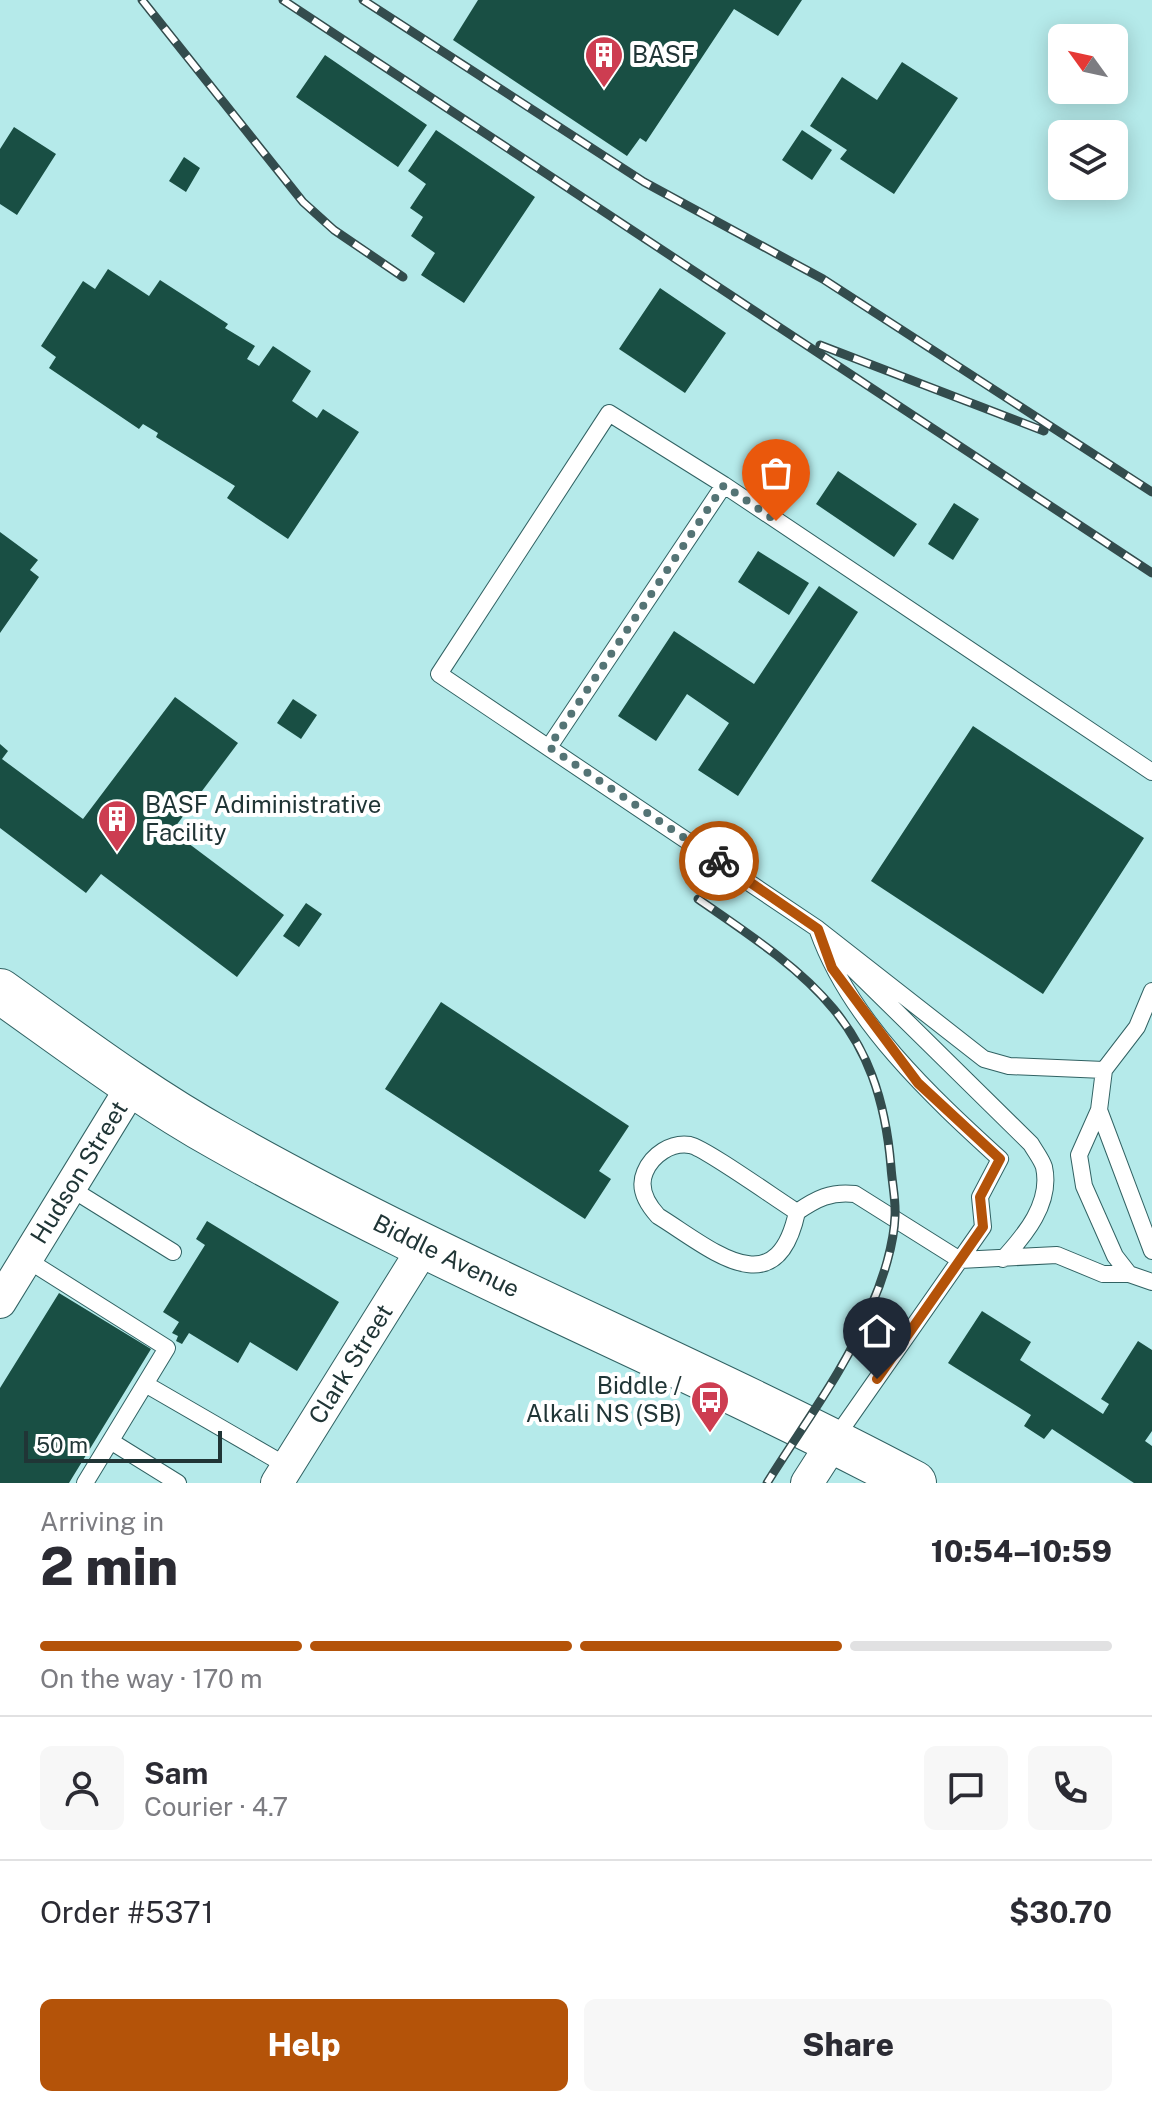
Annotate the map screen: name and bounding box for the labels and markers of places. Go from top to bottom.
building icon: BASF [583,34,625,89]
place label: BASF [632,40,695,68]
pin [742,439,810,521]
place label: BASF Adiministrative Facility [145,790,381,846]
building icon: BASF Adiministrative Facility [96,798,138,853]
pin [843,1297,911,1379]
place label: Biddle / Alkali NS (SB) [526,1371,683,1427]
bus stop icon: Biddle / Alkali NS (SB) [689,1379,731,1434]

